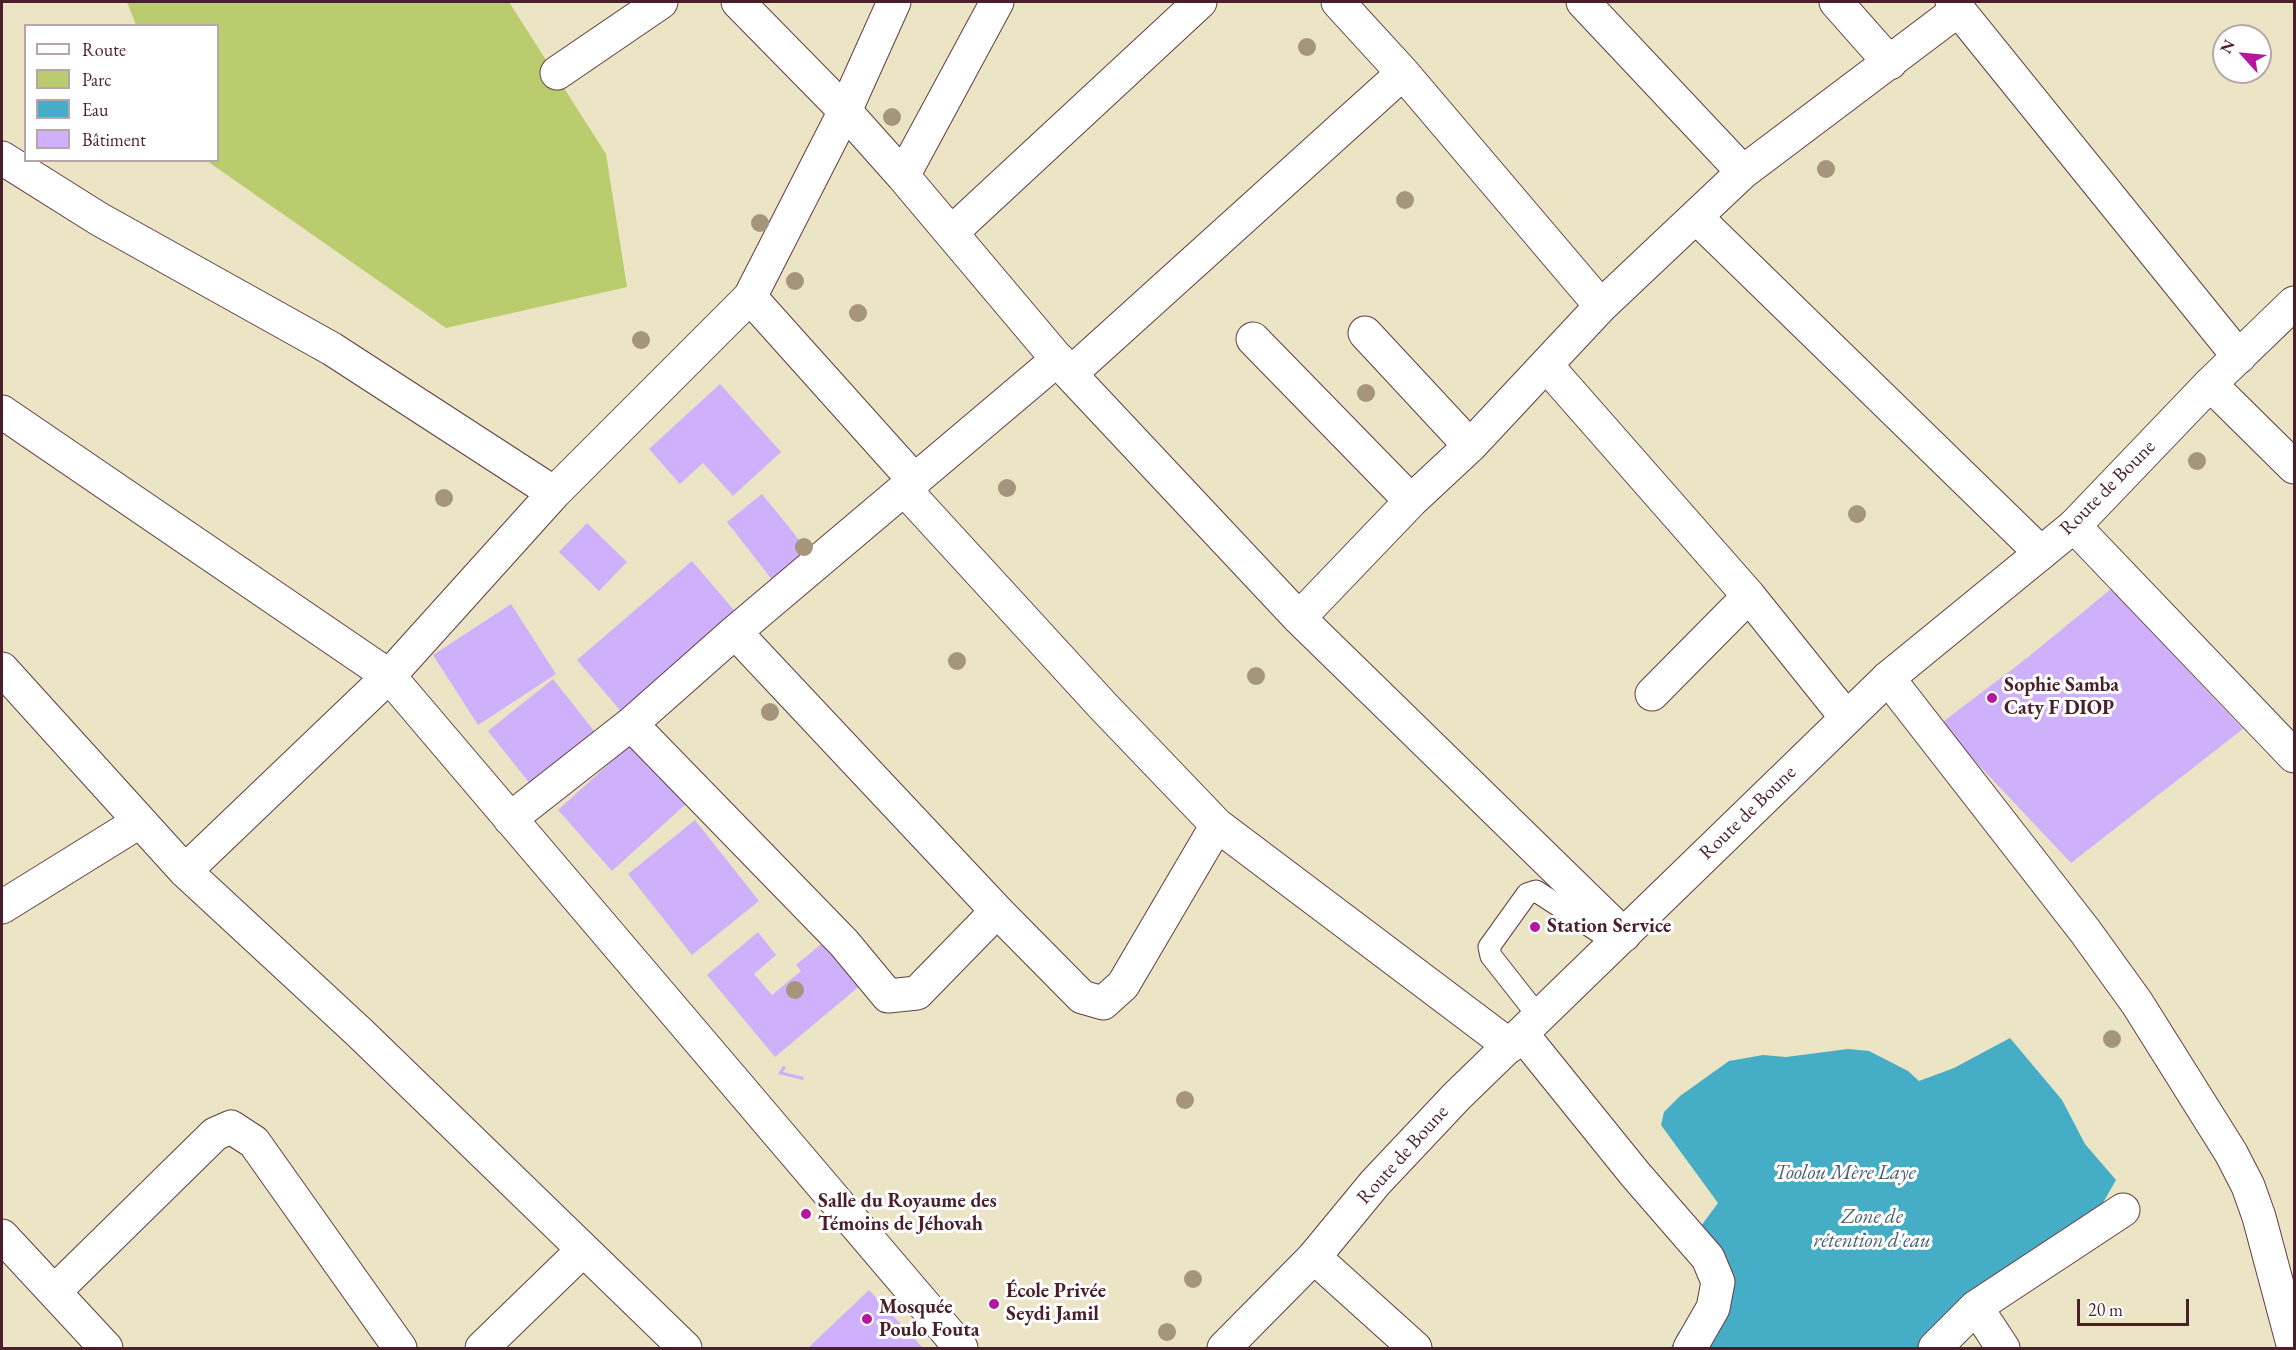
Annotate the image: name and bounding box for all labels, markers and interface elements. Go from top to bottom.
legend [24,24,219,162]
north arrow [2212,24,2272,84]
text: N [2215,36,2240,57]
text: Route [82,38,126,61]
text: Parc [82,68,112,91]
text: Eau [82,98,108,121]
text: Bâtiment [82,128,146,151]
street label: Route de Boune [2055,435,2161,541]
place label: Sophie Samba Caty F DIOP [2004,674,2119,721]
marker: Sophie Samba Caty F DIOP [1985,691,1999,705]
street label: Route de Boune [1695,761,1801,865]
place label: Station Service [1547,915,1671,939]
marker: Station Service [1528,920,1542,934]
street label: Route de Boune [1352,1100,1454,1210]
water label: Toolou Mère Laye [1774,1160,1916,1186]
place label: Salle du Royaume des Témoins de Jéhovah [818,1190,997,1237]
water label: Zone de rétention d'eau [1813,1204,1931,1254]
marker: Salle du Royaume des Témoins de Jéhovah [799,1207,813,1221]
place label: École Privée Seydi Jamil [1006,1280,1106,1327]
scale bar [2080,1287,2192,1325]
place label: Mosquée Poulo Fouta [879,1296,979,1343]
marker: École Privée Seydi Jamil [987,1297,1001,1311]
text: 20 m [2088,1298,2123,1321]
marker: Mosquée Poulo Fouta [860,1312,874,1326]

